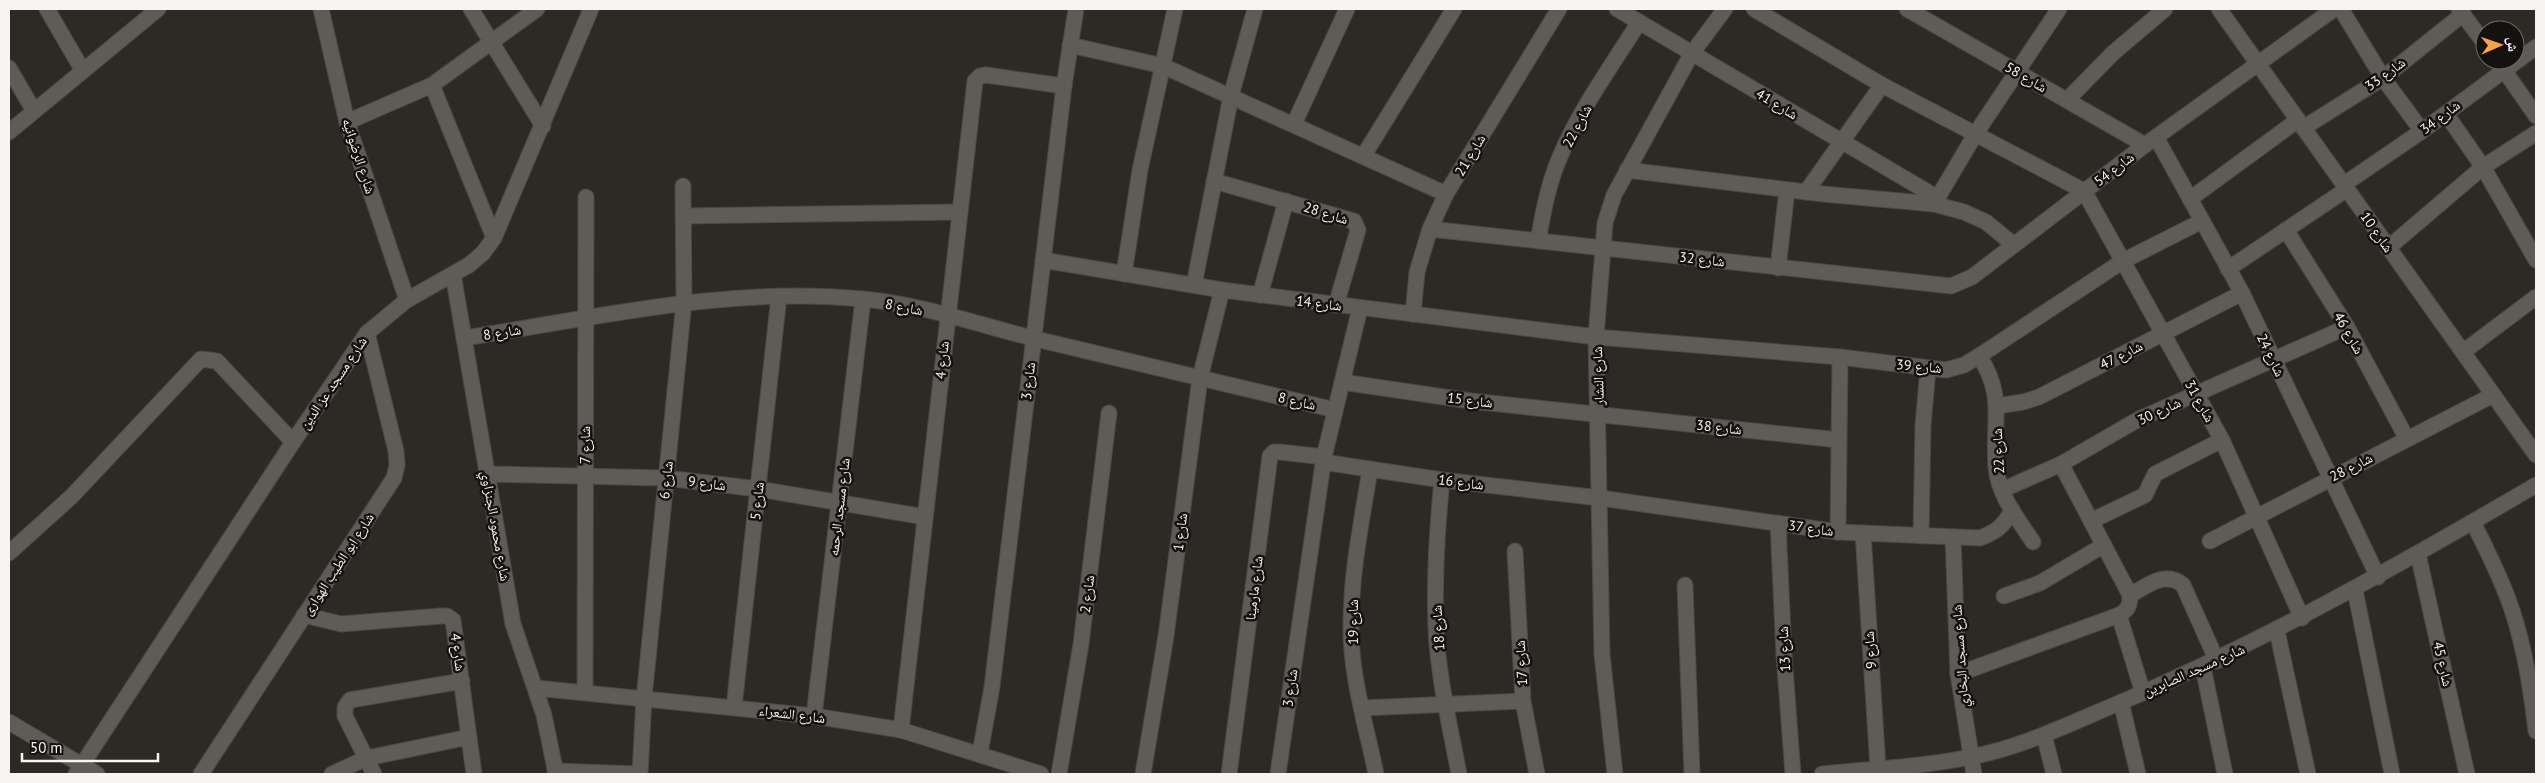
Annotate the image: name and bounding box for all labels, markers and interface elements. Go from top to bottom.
north arrow [2475,20,2525,70]
text: ش [2504,37,2522,52]
street label: شارع 33 [2361,53,2409,95]
street label: شارع 58 [2001,58,2050,97]
street label: شارع 41 [1752,85,1801,124]
street label: شارع 34 [2416,96,2464,139]
street label: شارع 22 [1558,102,1597,151]
street label: شارع الرضوانيه [337,116,380,196]
street label: شارع 21 [1451,131,1490,180]
street label: شارع 54 [2090,148,2138,191]
street label: شارع 28 [1301,198,1350,229]
street label: شارع 10 [2356,208,2397,256]
street label: شارع 32 [1678,248,1726,271]
street label: شارع 14 [1295,291,1343,316]
street label: شارع 8 [883,295,924,320]
street label: شارع 46 [2329,309,2368,358]
street label: شارع 8 [482,320,522,345]
street label: شارع 24 [2252,331,2289,380]
street label: شارع مسجد عز الدين [295,333,372,433]
street label: شارع 47 [2097,337,2146,374]
street label: شارع 4 [931,340,954,380]
street label: شارع النشار [1588,346,1609,407]
street label: شارع 39 [1895,355,1943,378]
street label: شارع 3 [1017,361,1040,401]
street label: شارع 31 [2180,377,2219,426]
street label: شارع 8 [1276,388,1318,415]
street label: شارع 15 [1446,388,1494,413]
street label: شارع 30 [2135,393,2184,430]
street label: شارع 38 [1695,416,1743,439]
street label: شارع 7 [576,426,595,464]
street label: شارع 22 [1988,428,2009,474]
street label: شارع 28 [2327,449,2376,486]
street label: شارع مسجد الرحمه [824,457,855,557]
street label: شارع 6 [655,460,678,500]
street label: شارع محمود الجنزاوي [475,469,515,583]
street label: شارع 16 [1437,470,1485,495]
street label: شارع 9 [687,472,727,495]
street label: شارع 5 [746,481,769,521]
street label: شارع ابو الطيب الهوارى [298,509,379,619]
street label: شارع 1 [1169,512,1192,552]
street label: شارع 37 [1787,516,1835,541]
street label: شارع مارمينا [1241,555,1268,621]
street label: شارع 2 [1076,574,1099,614]
street label: شارع 19 [1344,599,1363,645]
street label: شارع مسجد البخاري [1947,604,1975,708]
street label: شارع 18 [1427,605,1450,651]
street label: شارع 13 [1774,626,1795,672]
street label: شارع 9 [1860,630,1881,670]
street label: شارع 4 [445,632,470,672]
street label: شارع 17 [1511,640,1532,686]
street label: شارع مسجد الصابرين [2141,640,2248,701]
street label: شارع 45 [2428,640,2457,688]
street label: شارع 3 [1278,668,1303,708]
street label: شارع الشعراء [758,701,826,728]
scale bar [22,730,159,762]
text: 50 m [30,738,63,757]

